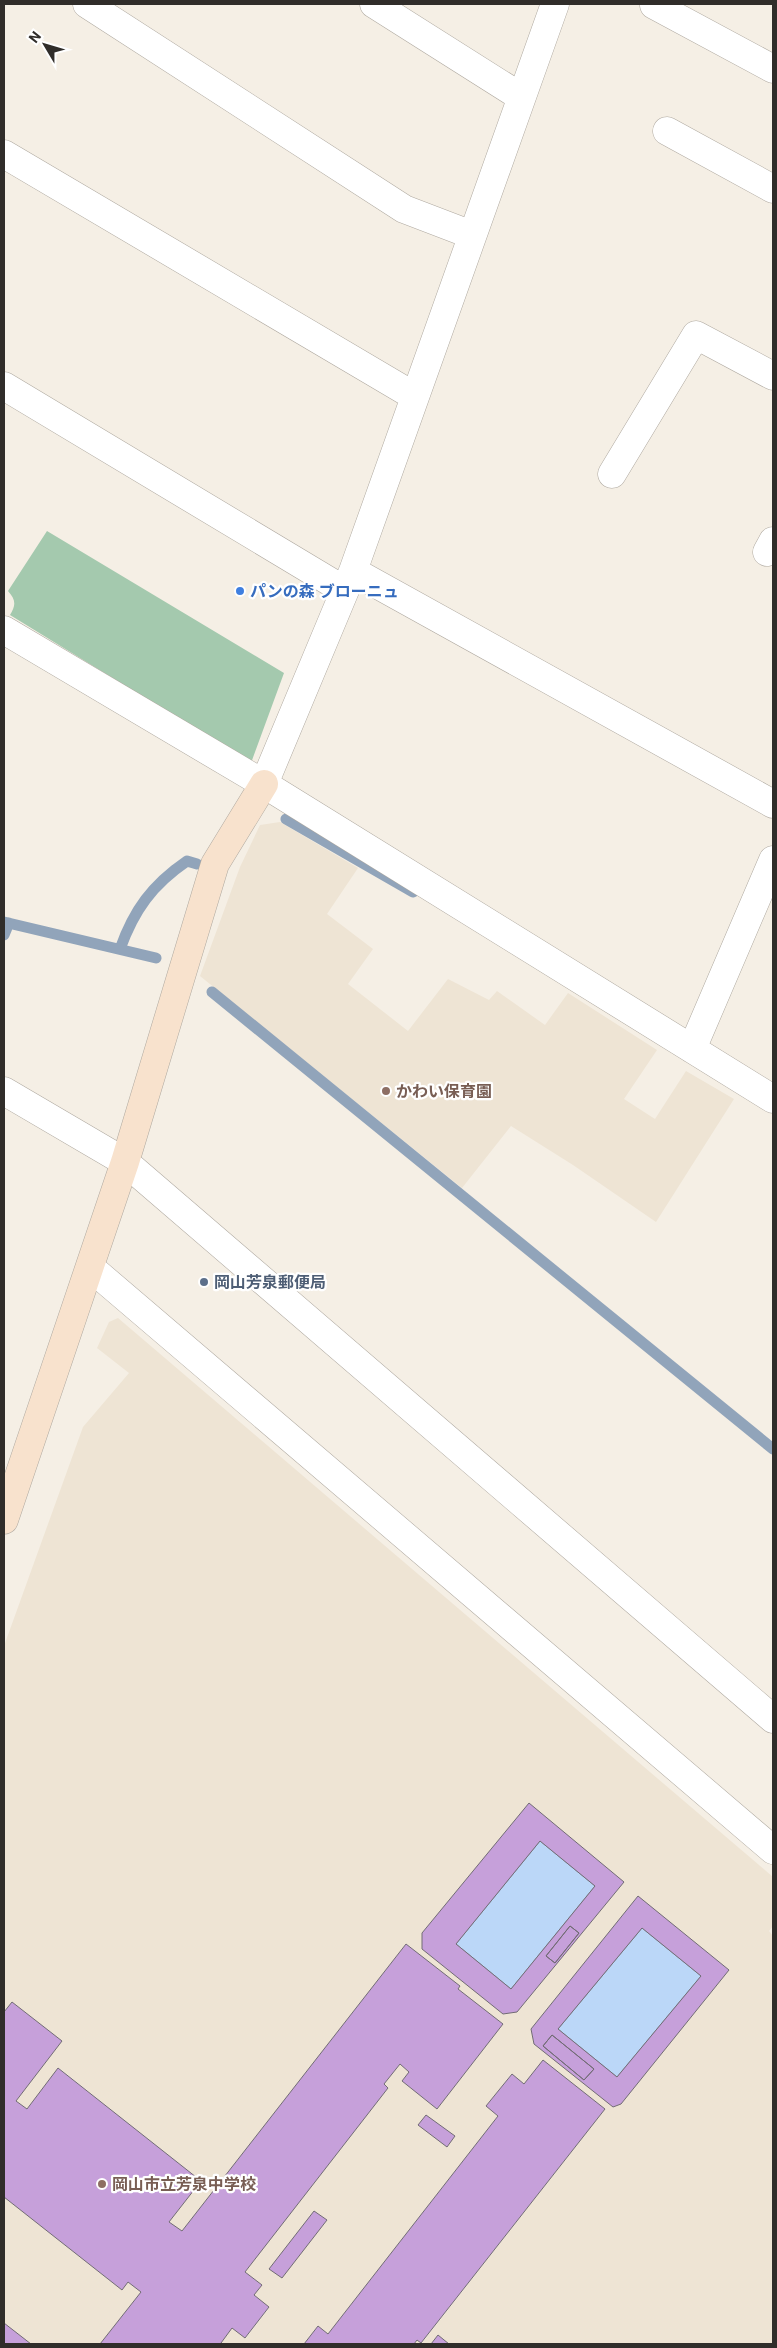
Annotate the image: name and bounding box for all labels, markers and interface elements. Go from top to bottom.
north arrow [20,20,70,70]
text: N [25,28,44,46]
place label: パンの森 ブローニュ [250,582,399,601]
marker: パンの森 ブローニュ [234,585,246,597]
place label: かわい保育園 [396,1082,492,1101]
marker: かわい保育園 [380,1085,392,1097]
place label: 岡山芳泉郵便局 [214,1273,326,1292]
marker: 岡山芳泉郵便局 [198,1276,210,1288]
place label: 岡山市立芳泉中学校 [112,2175,256,2194]
marker: 岡山市立芳泉中学校 [96,2178,108,2190]

